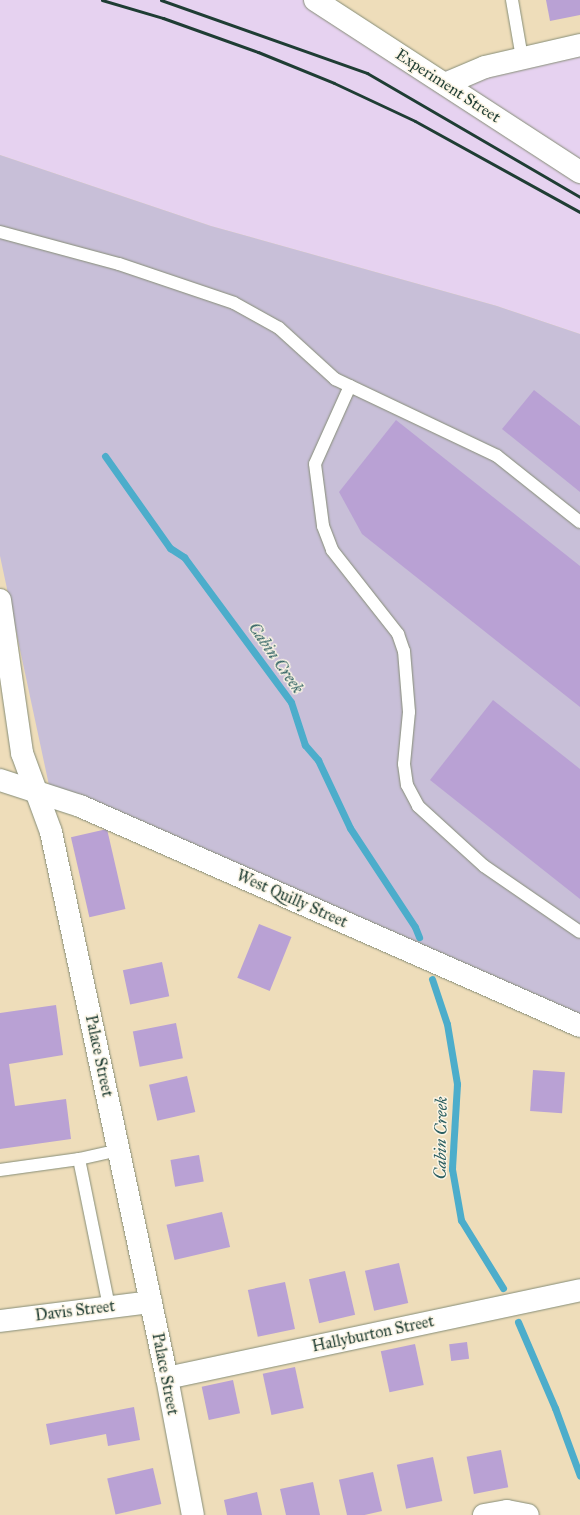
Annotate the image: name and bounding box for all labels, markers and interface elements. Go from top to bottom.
street label: Experiment Street [392,45,504,127]
water label: Cabin Creek [244,618,308,698]
street label: West Quilly Street [234,866,350,932]
street label: Palace Street [81,1013,117,1099]
water label: Cabin Creek [430,1096,452,1180]
street label: Davis Street [34,1297,116,1325]
street label: Hallyburton Street [310,1312,436,1356]
street label: Palace Street [148,1331,182,1417]

